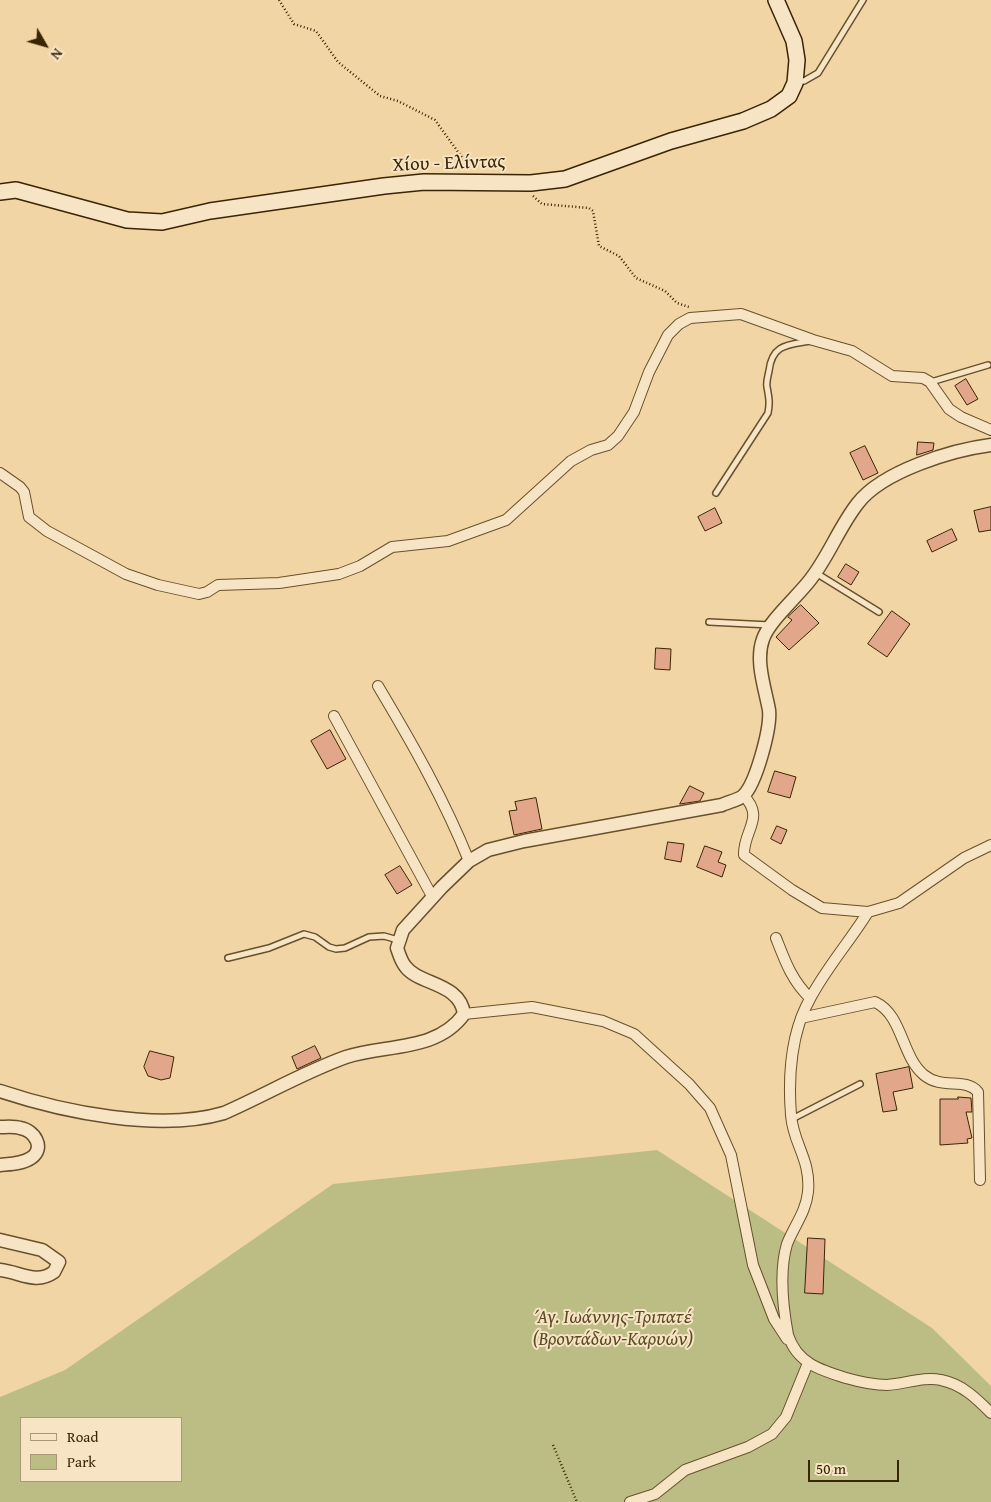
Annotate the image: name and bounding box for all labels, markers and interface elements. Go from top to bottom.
north arrow [20,20,70,70]
text: N [46,44,68,64]
street label: Χίου - Ελίντας [392,151,506,177]
park label: Άγ. Ιωάννης-Τριπατέ (Βροντάδων-Καρυών) [533,1307,693,1351]
legend [20,1417,182,1482]
text: Road [67,1426,98,1447]
scale bar [811,1450,902,1482]
text: Park [67,1451,96,1472]
text: 50 m [816,1458,846,1479]

